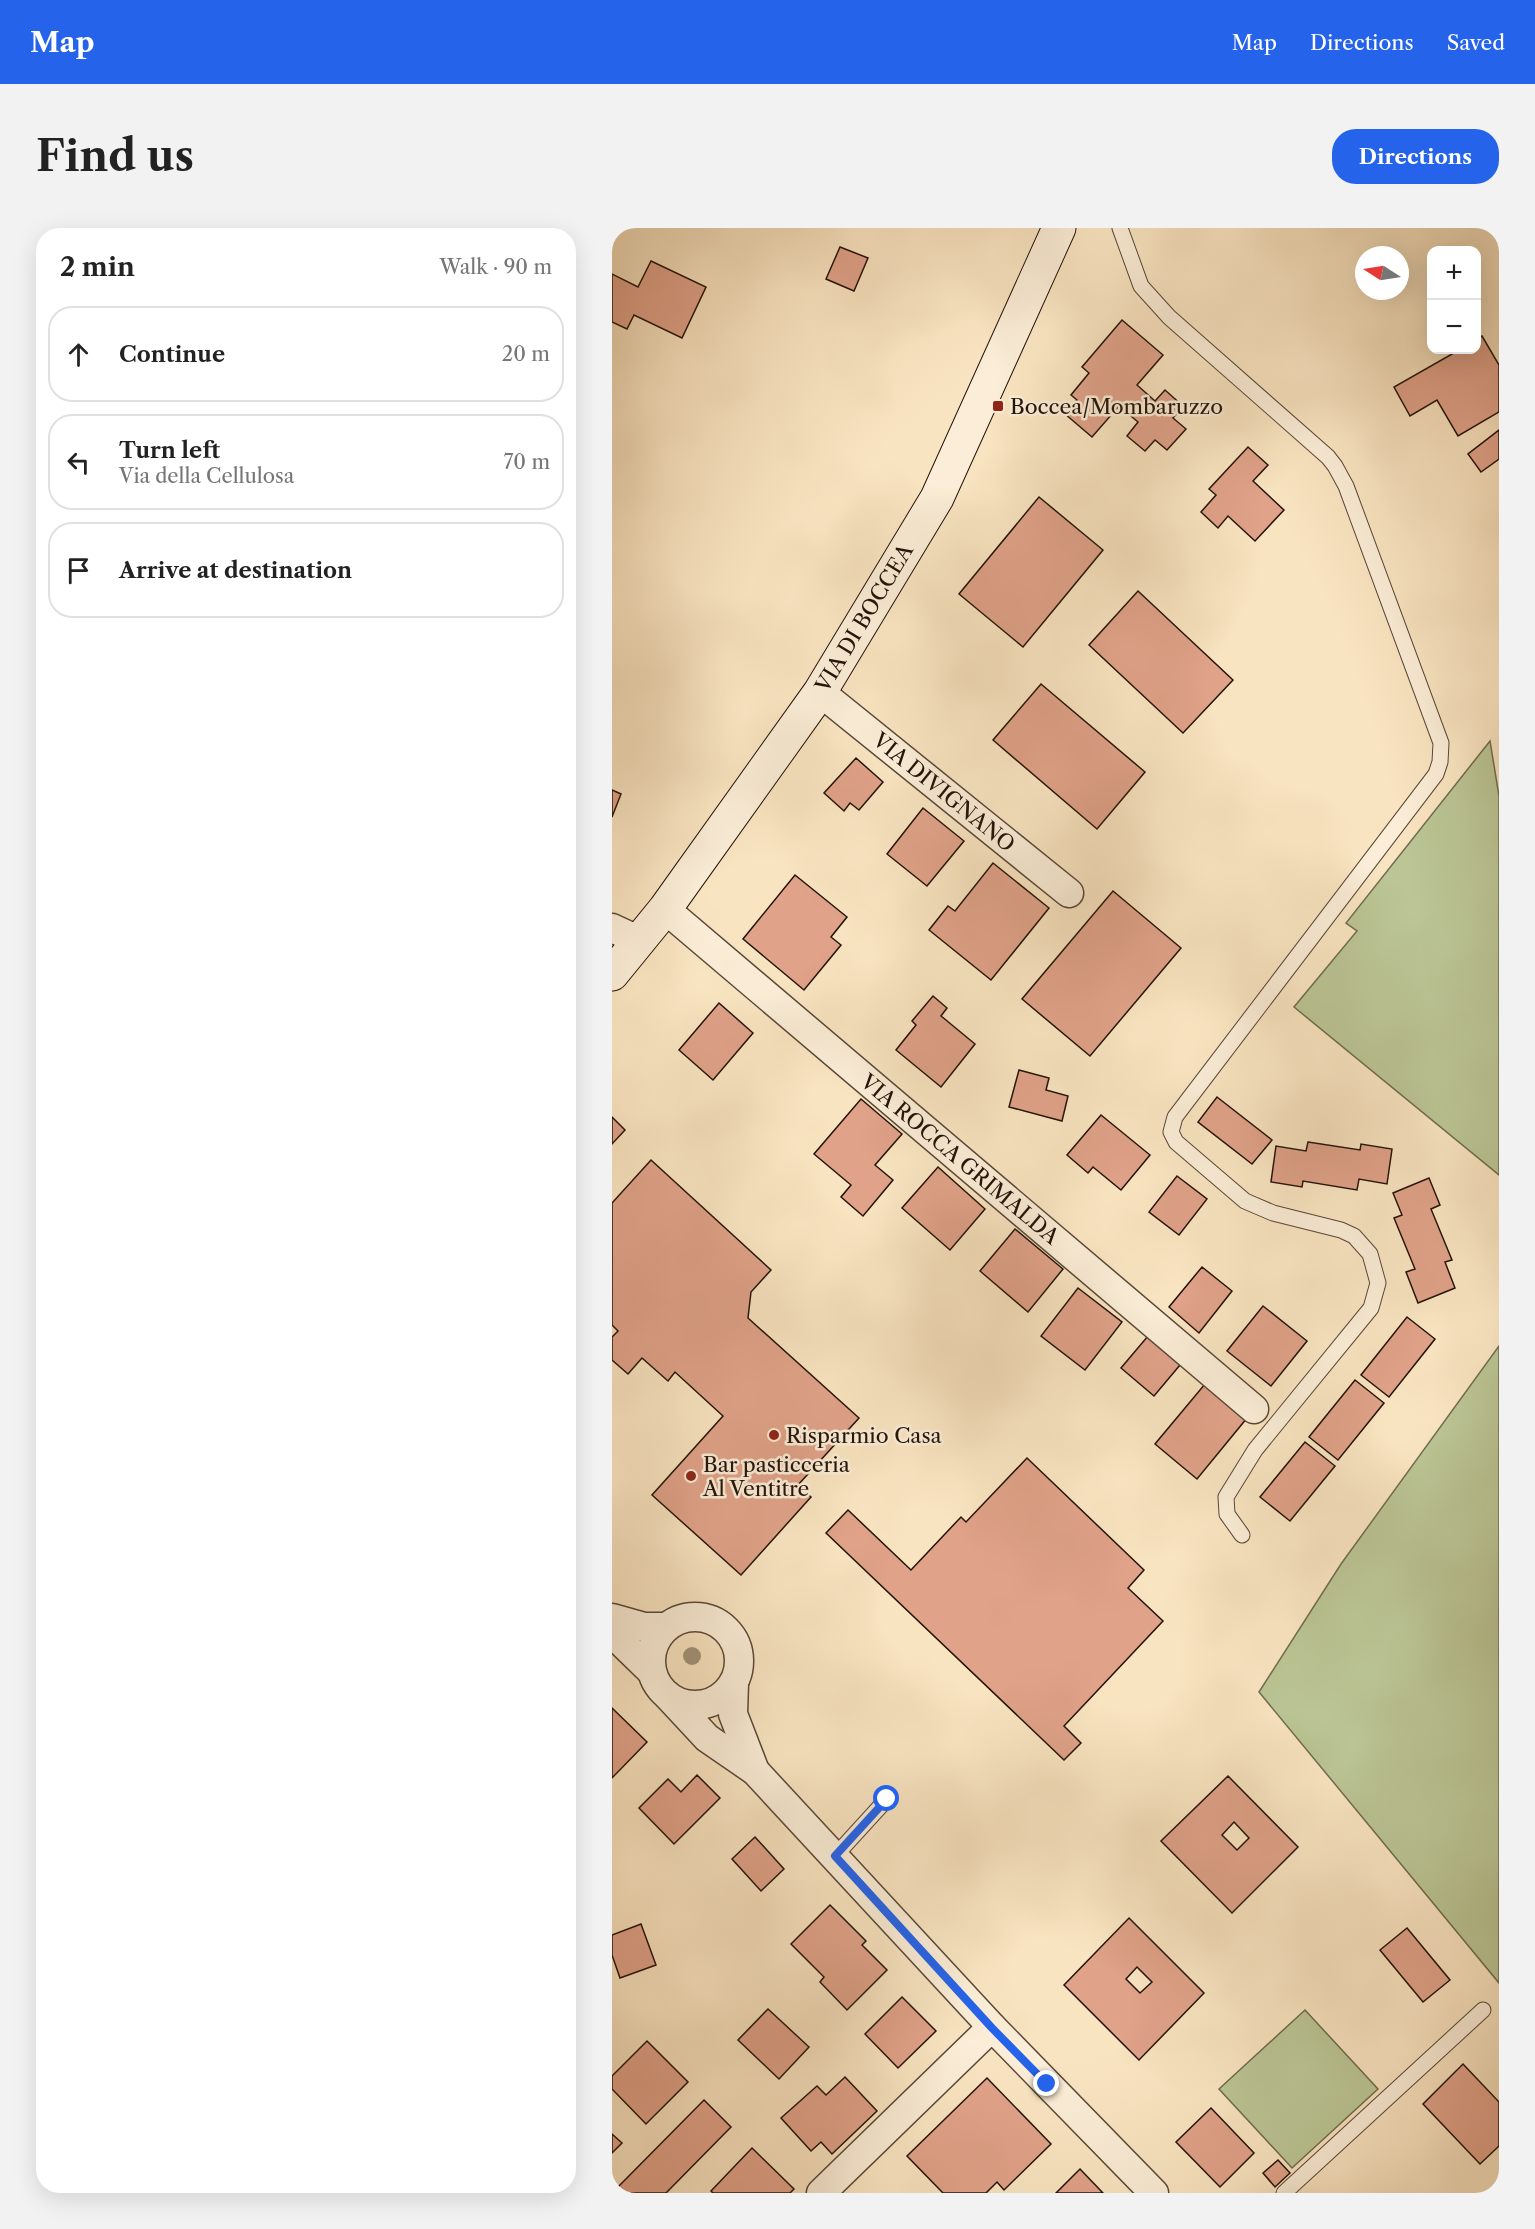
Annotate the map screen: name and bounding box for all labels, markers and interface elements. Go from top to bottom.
text: Map [30,25,94,59]
text: Map [1232,30,1277,55]
text: Directions [1310,30,1414,55]
text: Saved [1447,30,1505,55]
button: Directions [1332,129,1499,184]
text: Find us [36,130,194,182]
north arrow [1355,246,1409,300]
map controls [1427,246,1481,354]
button: + [1427,246,1481,300]
text: 2 min [60,251,135,283]
text: Walk · 90 m [440,255,552,279]
button: − [1427,300,1481,354]
icon: ahead [62,338,95,371]
text: Continue [119,341,225,368]
text: 20 m [502,342,550,366]
place label: Boccea/Mombaruzzo [1010,394,1223,419]
marker: Boccea/Mombaruzzo [991,399,1005,413]
text: Turn left [119,437,220,464]
icon: left [62,446,95,479]
text: 70 m [504,450,550,474]
text: Via della Cellulosa [119,464,294,488]
street label: VIA DI BOCCEA [809,539,918,697]
icon: arrive [62,554,95,587]
text: Arrive at destination [119,557,352,584]
street label: VIA DIVIGNANO [867,726,1020,857]
street label: VIA ROCCA GRIMALDA [855,1068,1065,1250]
place label: Risparmio Casa [786,1423,943,1448]
marker: Risparmio Casa [767,1428,781,1442]
place label: Bar pasticceria Al Ventitre [702,1452,851,1501]
marker: Bar pasticceria Al Ventitre [684,1469,698,1483]
route start [873,1785,899,1811]
route end [1033,2070,1059,2096]

